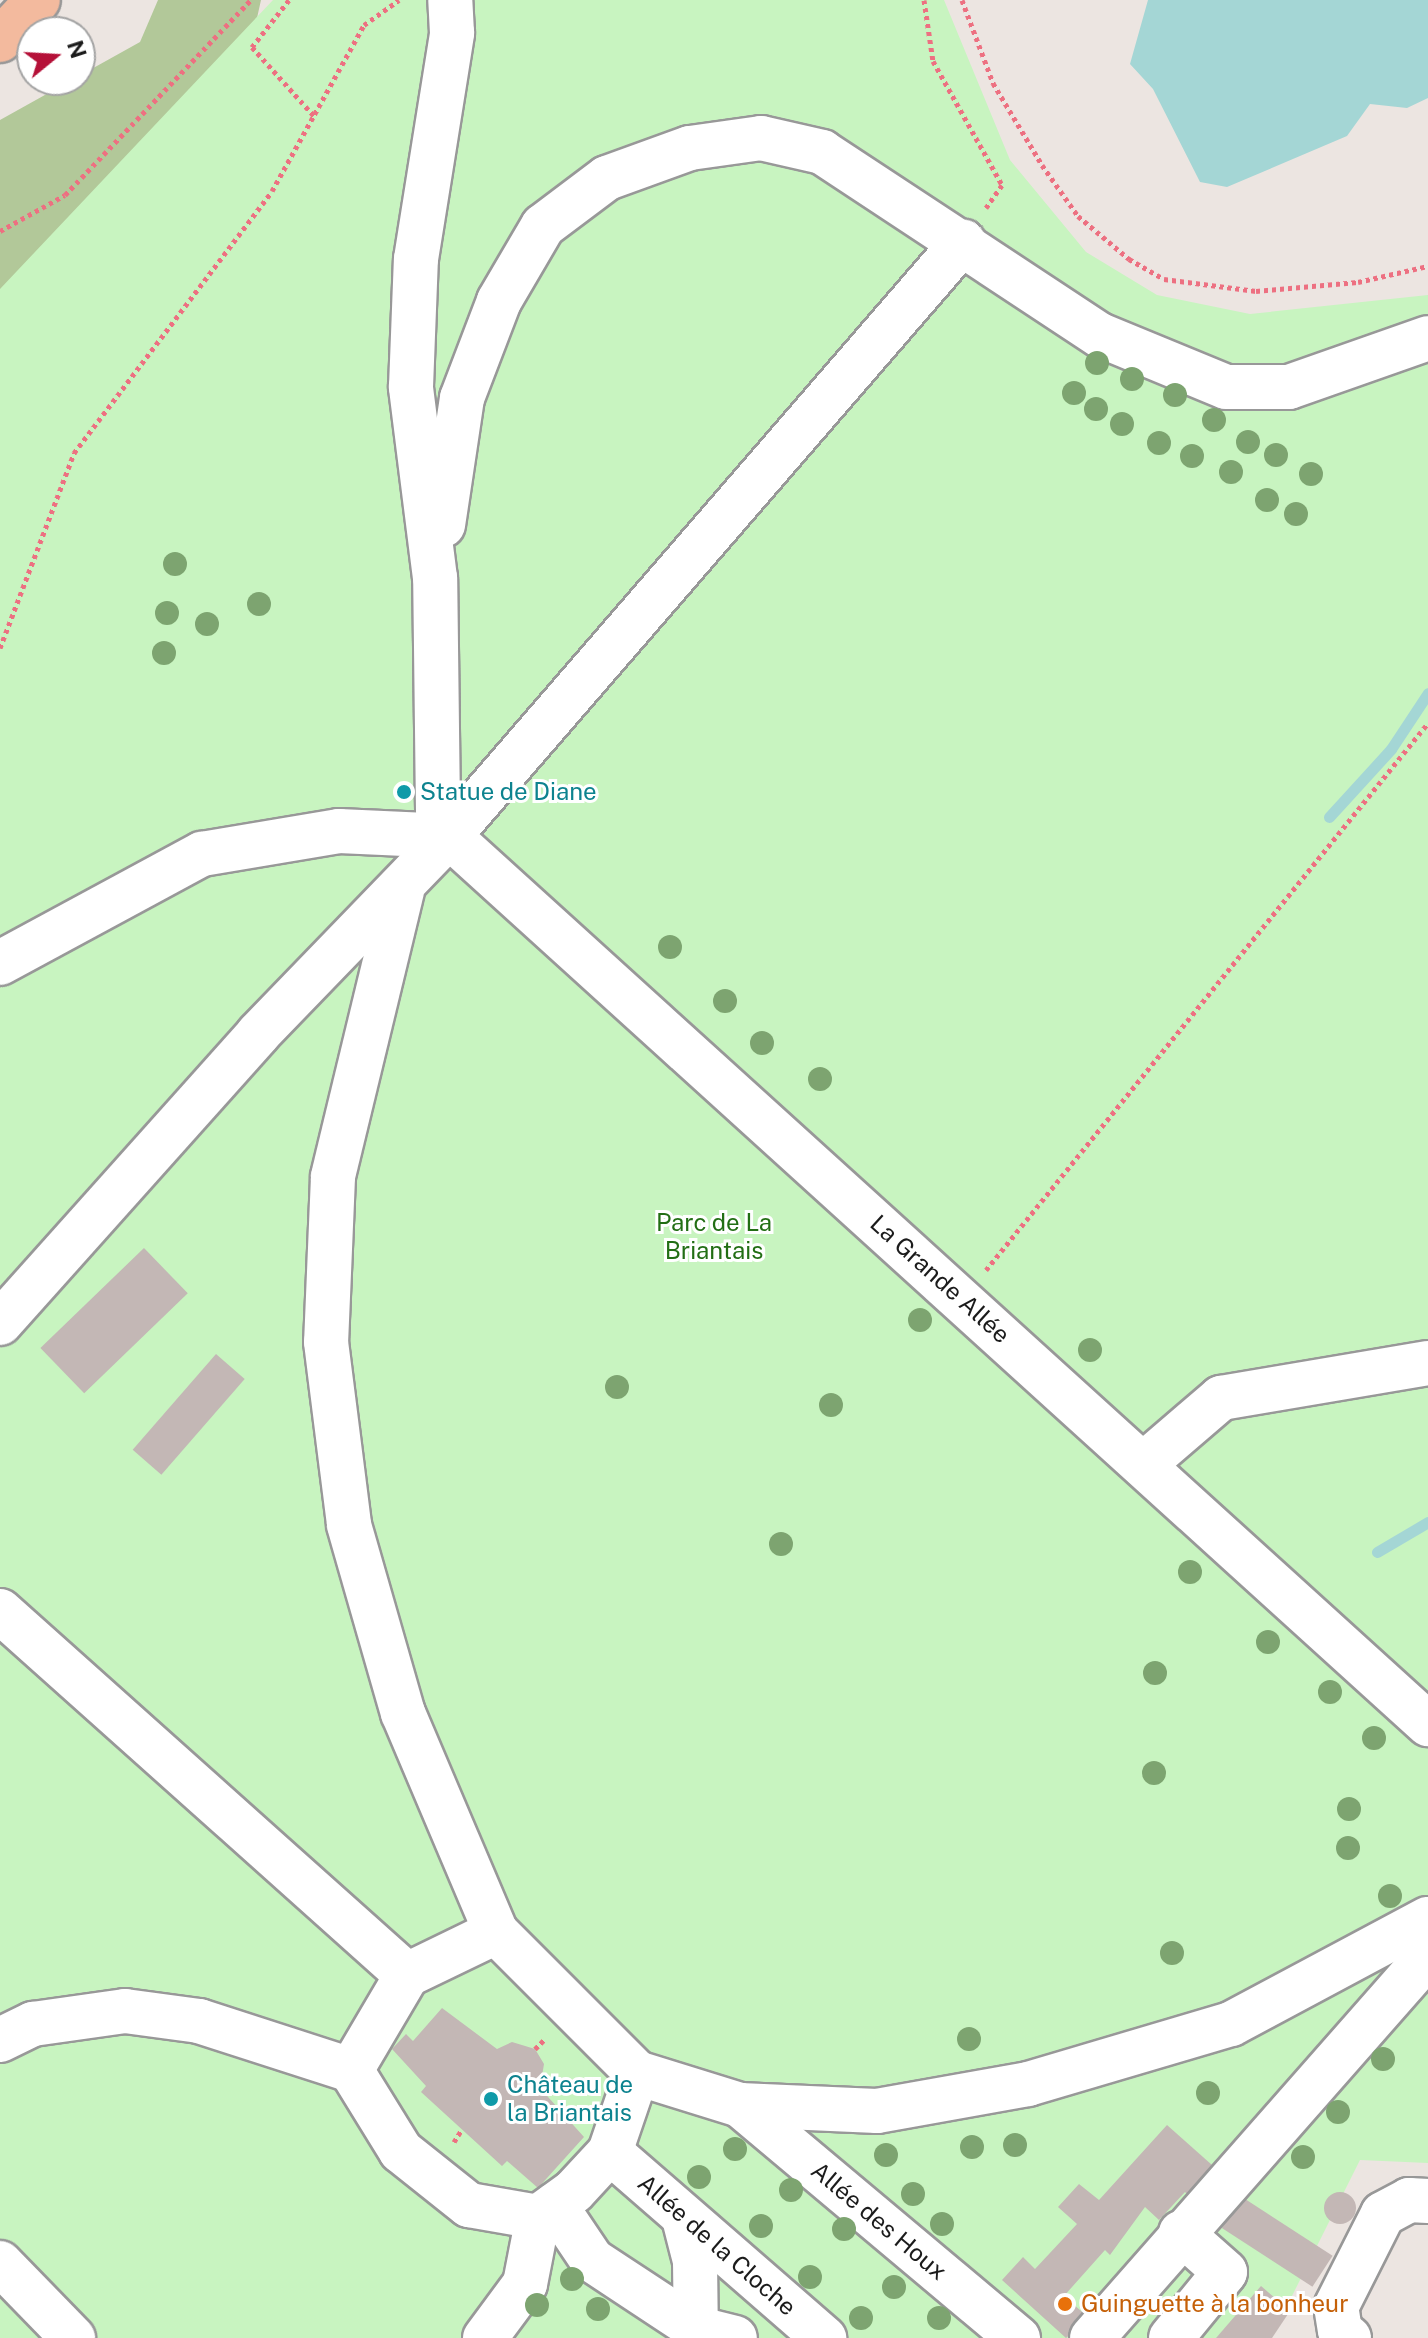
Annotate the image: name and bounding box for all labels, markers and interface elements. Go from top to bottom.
north arrow [16,16,96,96]
text: N [62,37,92,61]
place label: Statue de Diane [420,778,597,806]
marker: Statue de Diane [395,783,413,801]
park label: Parc de La Briantais [656,1209,772,1265]
street label: La Grande Allée [864,1209,1016,1349]
place label: Château de la Briantais [507,2071,633,2127]
marker: Château de la Briantais [482,2090,500,2108]
street label: Allée des Houx [805,2156,953,2286]
street label: Allée de la Cloche [632,2168,802,2322]
place label: Guinguette à la bonheur [1081,2290,1349,2318]
marker: Guinguette à la bonheur [1056,2295,1074,2313]

